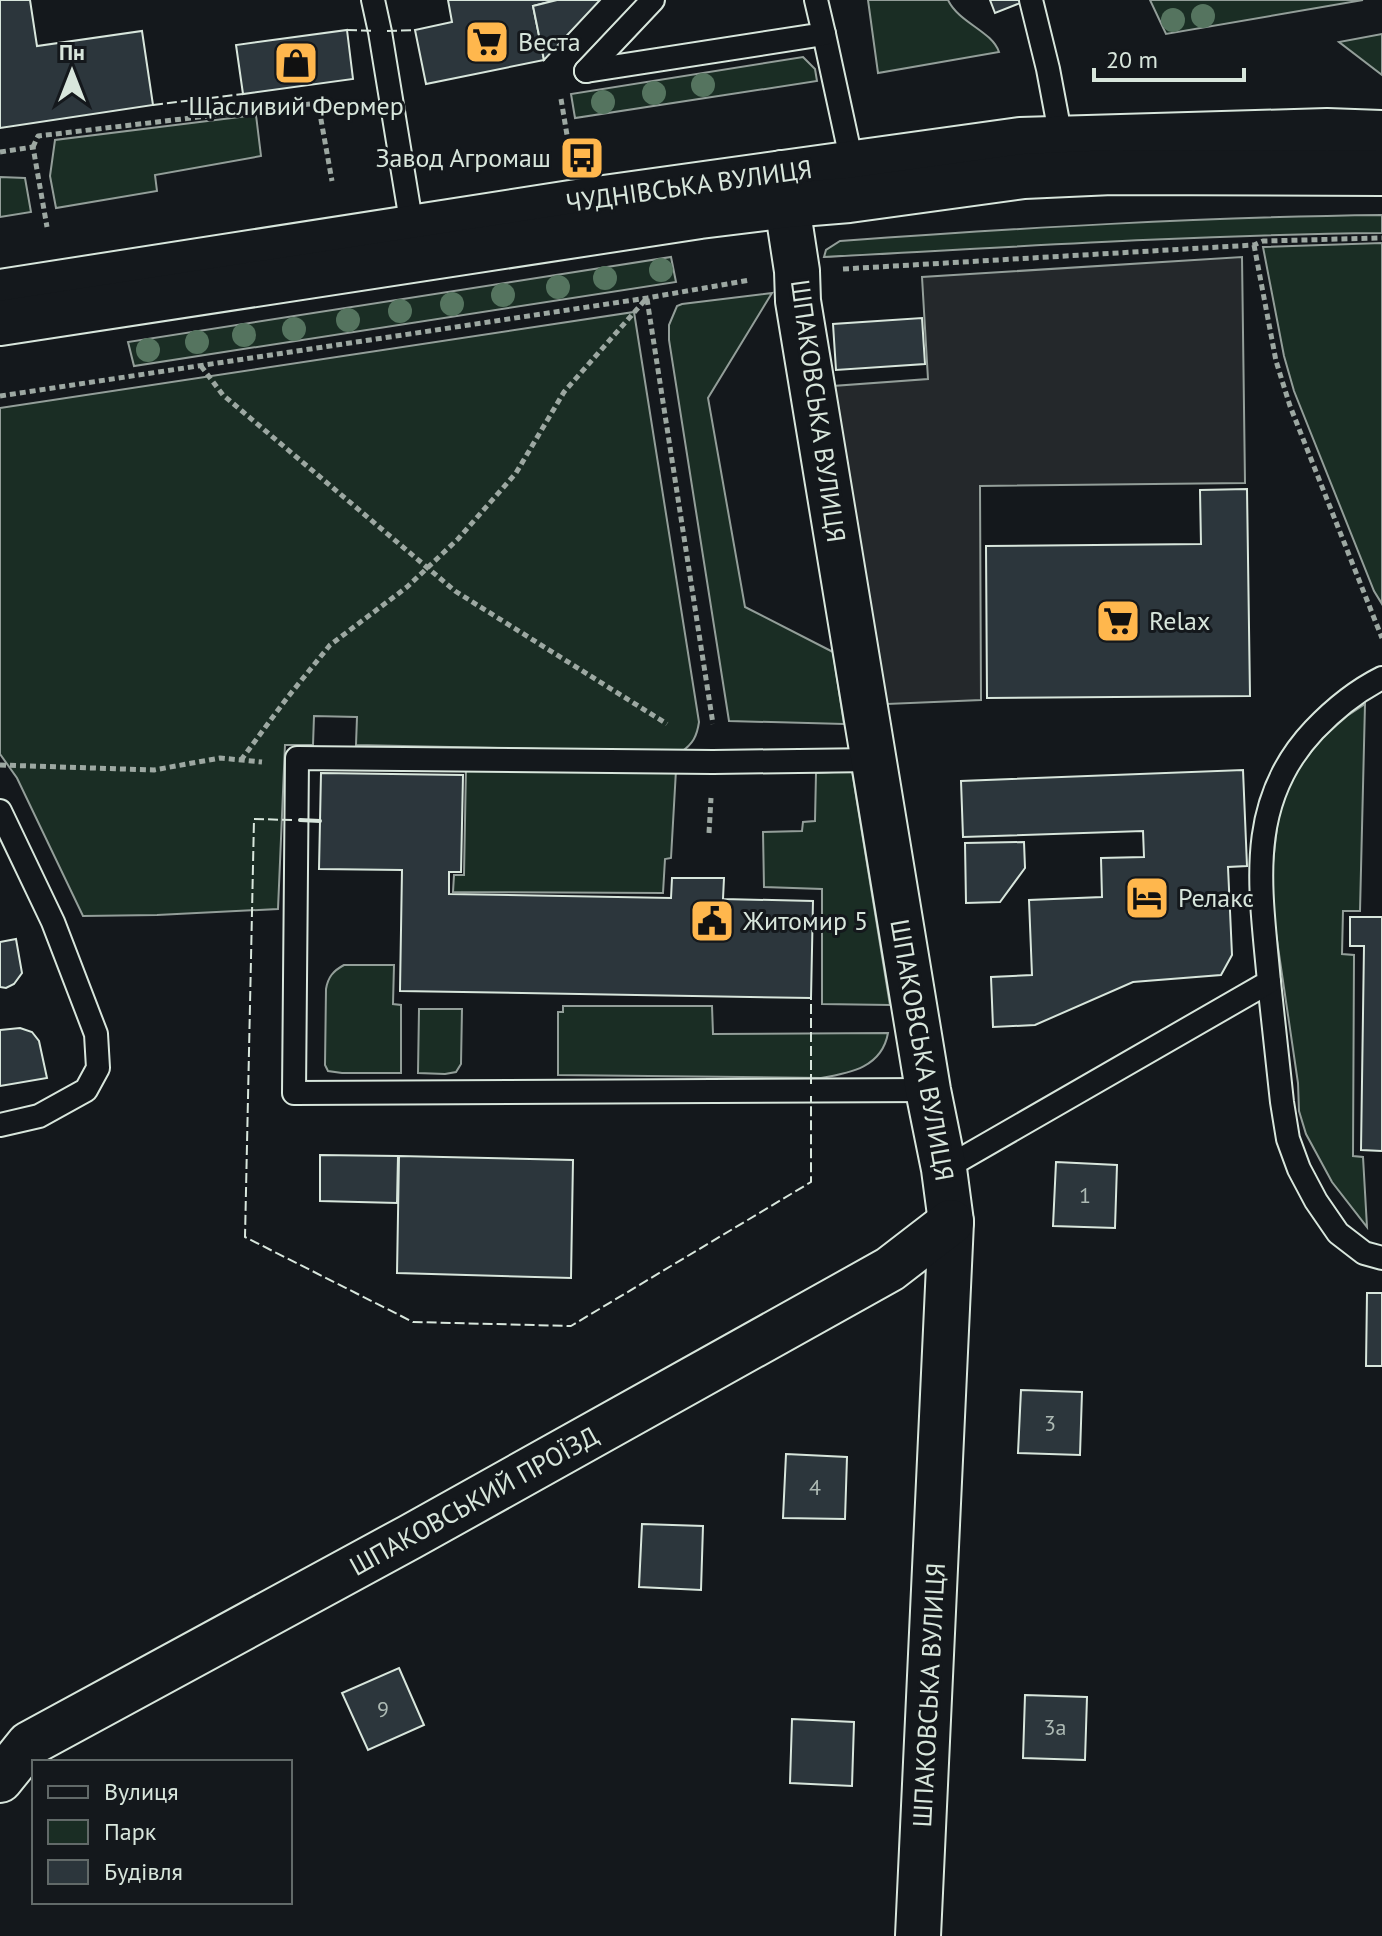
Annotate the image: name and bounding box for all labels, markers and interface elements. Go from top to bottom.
supermarket icon: Веста [463,18,511,66]
place label: Веста [518,25,581,58]
north arrow [32,32,112,112]
scale bar [1094,32,1244,82]
text: Пн [59,38,85,66]
shop icon: Щасливий Фермер [272,39,320,87]
text: 20 m [1106,44,1158,75]
place label: Щасливий Фермер [188,89,404,122]
bus stop icon: Завод Агромаш [558,134,606,182]
place label: Завод Агромаш [375,141,551,174]
street label: ЧУДНІВСЬКА ВУЛИЦЯ [564,152,814,219]
street label: ШПАКОВСЬКА ВУЛИЦЯ [784,277,853,544]
supermarket icon: Relax [1094,597,1142,645]
place label: Relax [1149,604,1210,637]
hotel icon: Релакс [1123,874,1171,922]
place label: Релакс [1178,881,1254,914]
public building icon: Житомир 5 [688,897,736,945]
place label: Житомир 5 [742,904,868,937]
street label: ШПАКОВСЬКА ВУЛИЦЯ [883,917,962,1183]
house number: 1 [1079,1181,1091,1209]
house number: 3 [1044,1409,1056,1437]
street label: ШПАКОВСЬКИЙ ПРОЇЗД [344,1418,604,1583]
house number: 4 [809,1473,821,1501]
street label: ШПАКОВСЬКА ВУЛИЦЯ [905,1562,952,1828]
house number: 9 [377,1695,389,1723]
house number: 3а [1044,1713,1066,1741]
legend [32,1760,292,1904]
text: Вулиця [104,1776,179,1807]
text: Парк [104,1816,157,1847]
text: Будівля [104,1856,183,1887]

